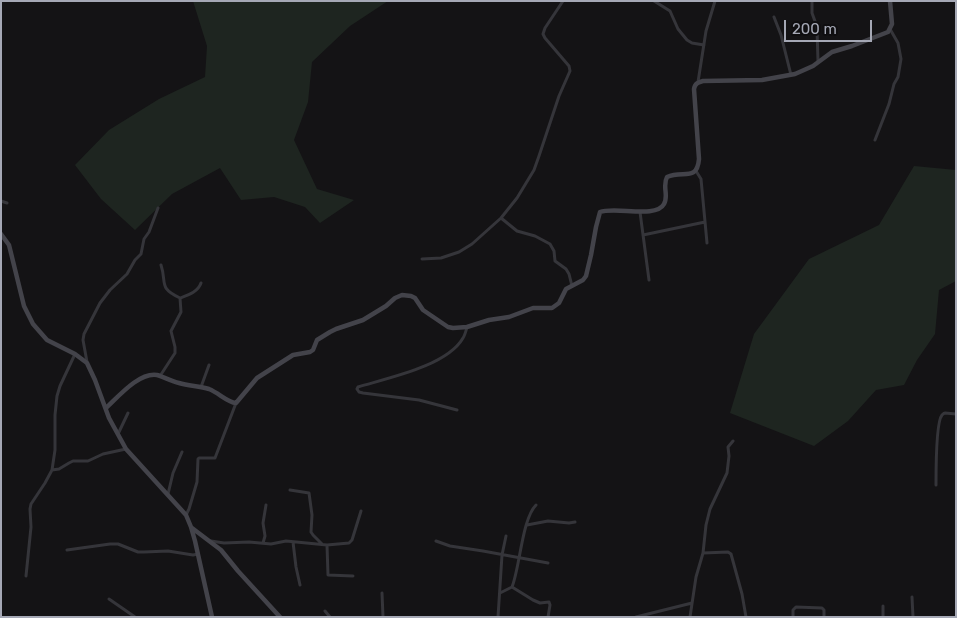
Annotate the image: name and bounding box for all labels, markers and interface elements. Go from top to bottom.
scale bar [787,10,874,42]
text: 200 m [792,20,837,38]

